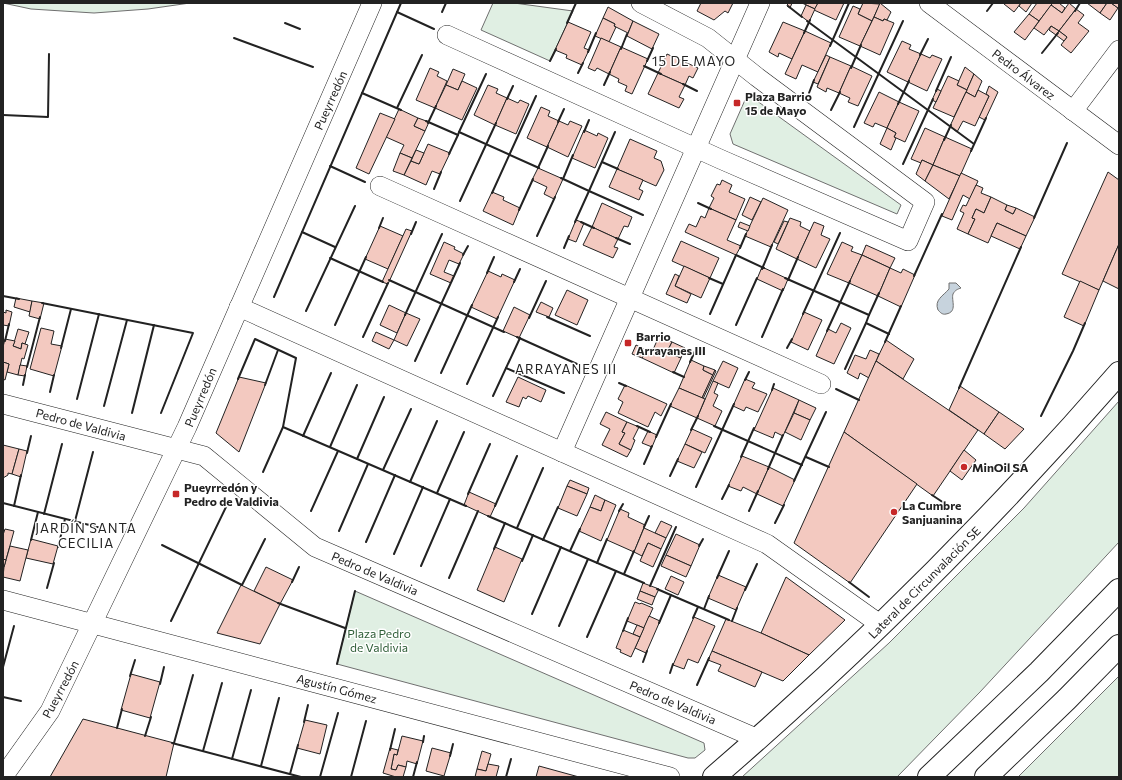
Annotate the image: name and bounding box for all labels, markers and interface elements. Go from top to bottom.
street label: Pedro Álvarez [990,46,1058,102]
district label: 15 DE MAYO [652,53,736,69]
street label: Pueyrredón [311,68,349,132]
place label: Plaza Barrio 15 de Mayo [745,89,812,117]
marker: Plaza Barrio 15 de Mayo [732,98,742,108]
place label: Barrio Arrayanes III [636,329,706,357]
marker: Barrio Arrayanes III [623,338,633,348]
district label: ARRAYANES III [515,361,617,377]
street label: Pueyrredón [181,365,219,429]
street label: Pedro de Valdivia [34,405,128,443]
place label: MinOil SA [972,460,1029,474]
marker: MinOil SA [959,462,969,472]
place label: Pueyrredón y Pedro de Valdivia [184,480,279,508]
marker: Pueyrredón y Pedro de Valdivia [171,489,181,499]
place label: La Cumbre Sanjuanina [902,498,963,526]
marker: La Cumbre Sanjuanina [889,507,899,517]
district label: JARDÍN SANTA CECILIA [35,519,137,551]
street label: Lateral de Circunvalación SE [865,523,983,641]
street label: Pedro de Valdivia [330,548,420,598]
park label: Plaza Pedro de Valdivia [347,626,411,654]
street label: Pueyrredón [39,658,81,720]
street label: Agustín Gómez [295,671,379,705]
street label: Pedro de Valdivia [628,677,718,727]

